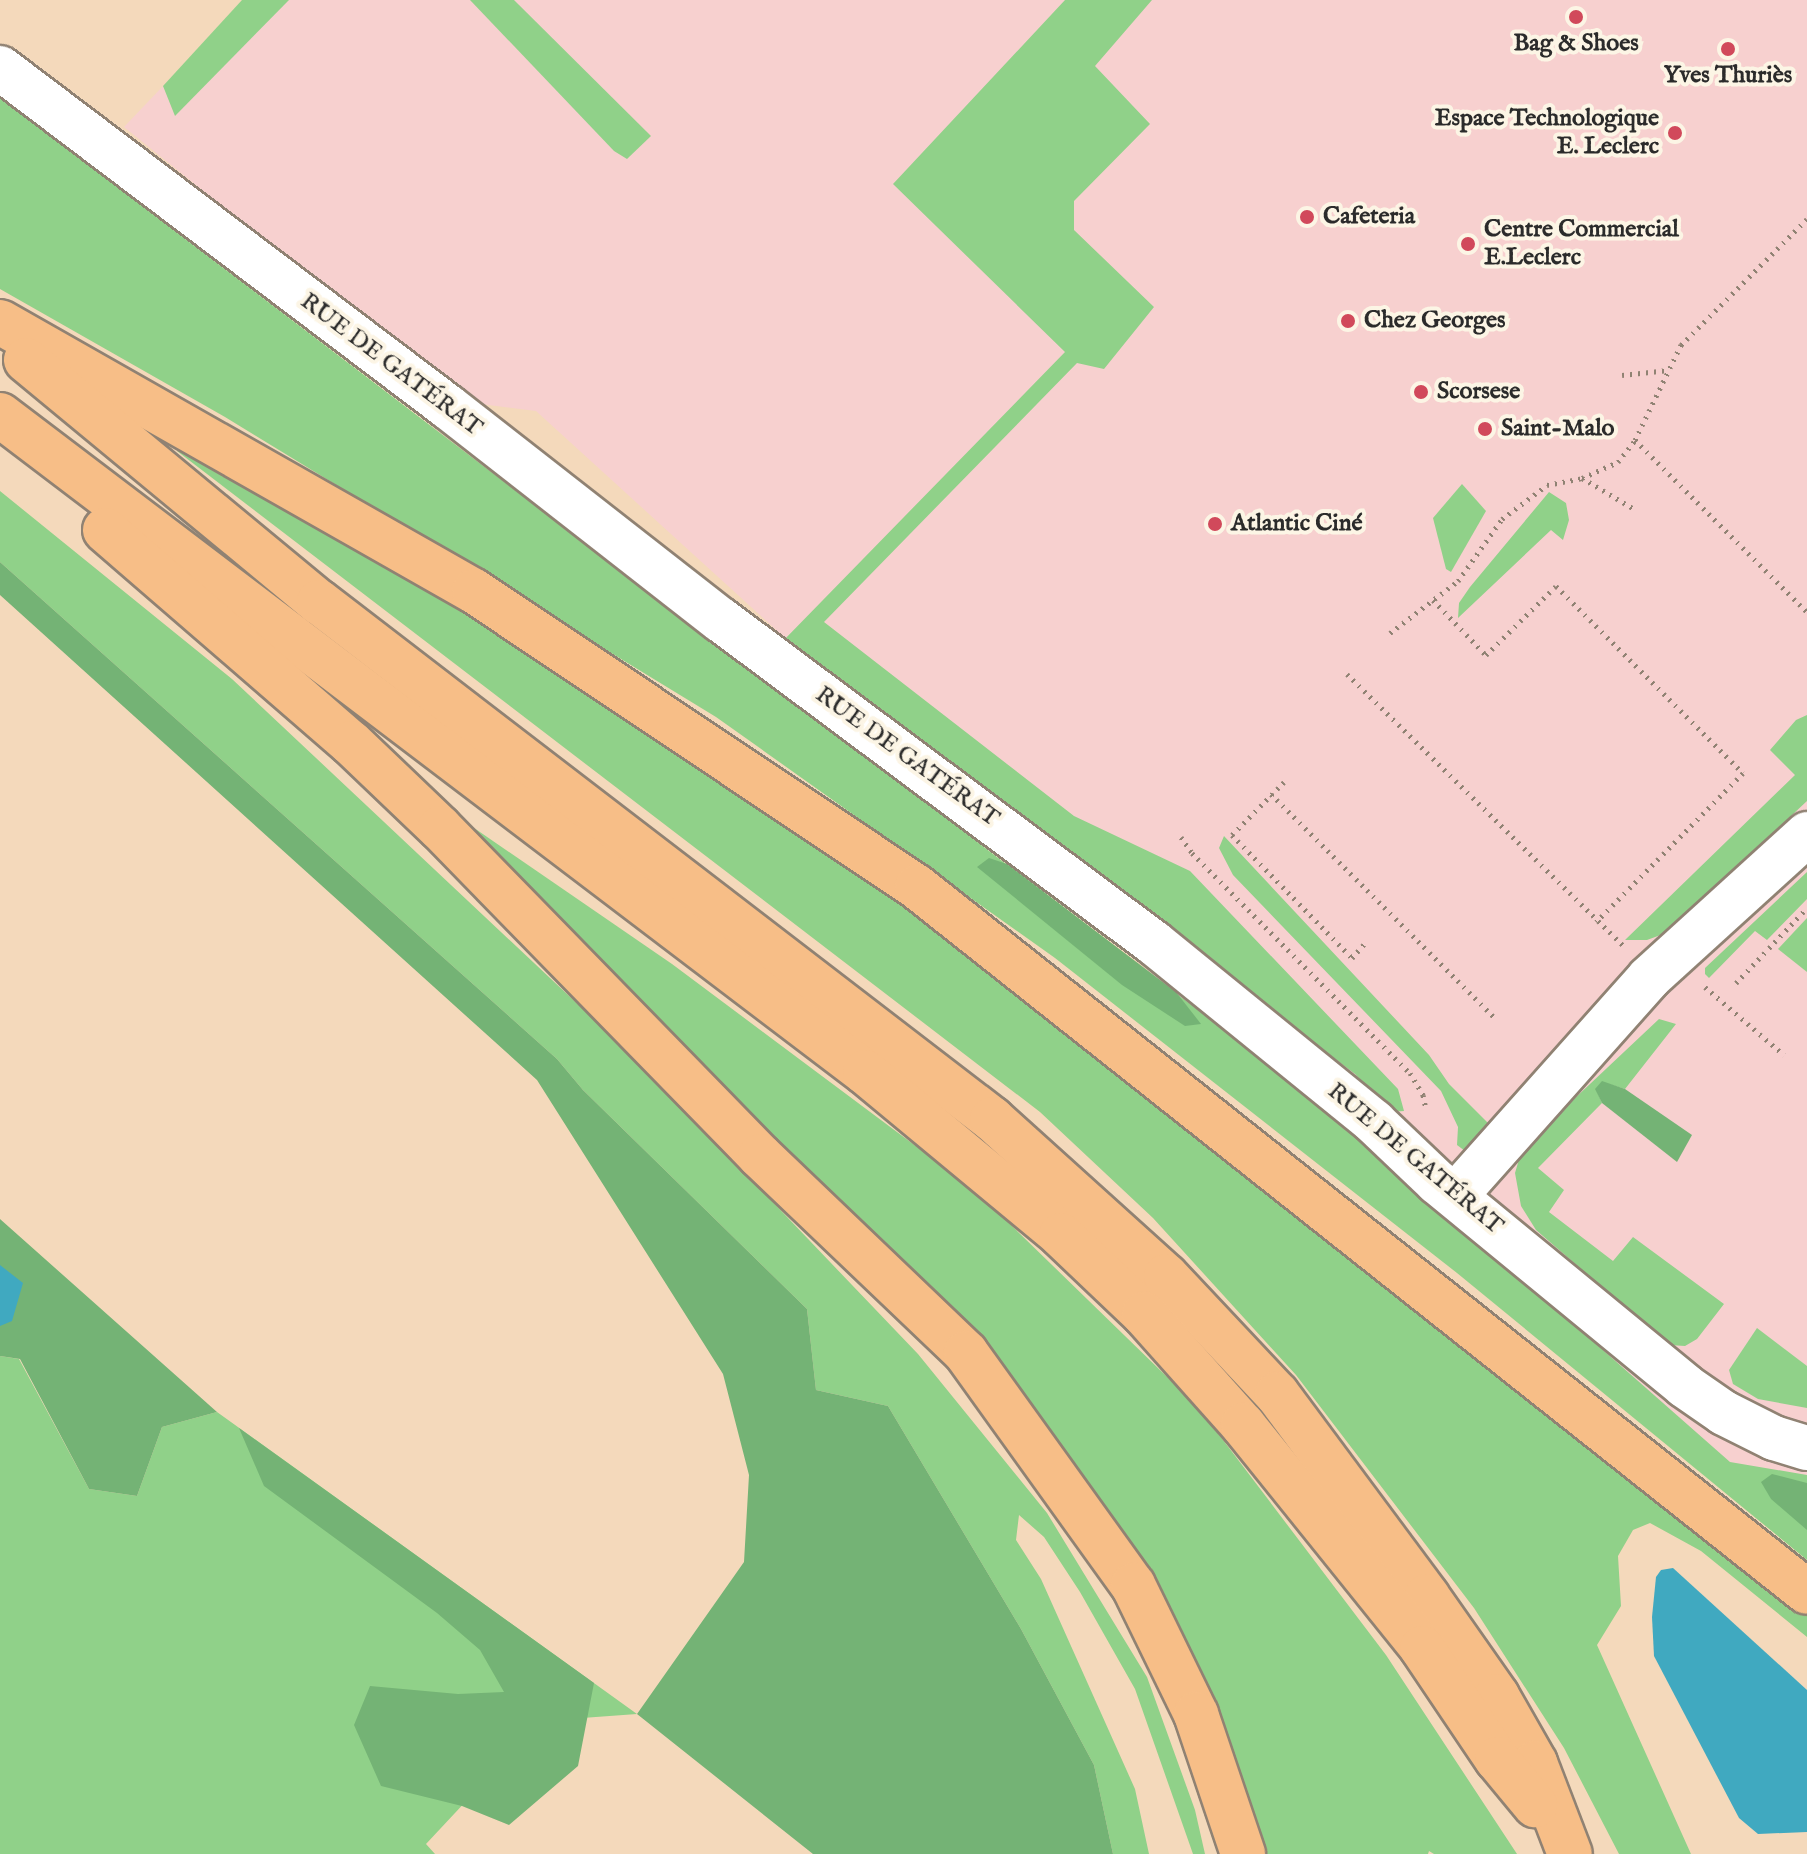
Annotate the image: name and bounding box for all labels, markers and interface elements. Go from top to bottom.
marker: Bag & Shoes [1567,8,1585,26]
place label: Bag & Shoes [1513,30,1639,58]
marker: Yves Thuriès [1719,40,1737,58]
place label: Yves Thuriès [1664,62,1792,90]
place label: Espace Technologique E. Leclerc [1435,105,1659,161]
marker: Espace Technologique E. Leclerc [1666,124,1684,142]
place label: Cafeteria [1323,203,1415,231]
marker: Cafeteria [1298,208,1316,226]
place label: Centre Commercial E.Leclerc [1484,216,1679,272]
marker: Centre Commercial E.Leclerc [1459,235,1477,253]
street label: RUE DE GATÉRAT [294,287,488,443]
place label: Chez Georges [1364,307,1505,335]
marker: Chez Georges [1339,312,1357,330]
place label: Scorsese [1437,378,1520,406]
marker: Scorsese [1412,383,1430,401]
place label: Saint-Malo [1501,415,1615,443]
marker: Saint-Malo [1476,420,1494,438]
place label: Atlantic Ciné [1231,510,1363,538]
marker: Atlantic Ciné [1206,515,1224,533]
street label: RUE DE GATÉRAT [809,681,1005,833]
street label: RUE DE GATÉRAT [1321,1077,1509,1241]

